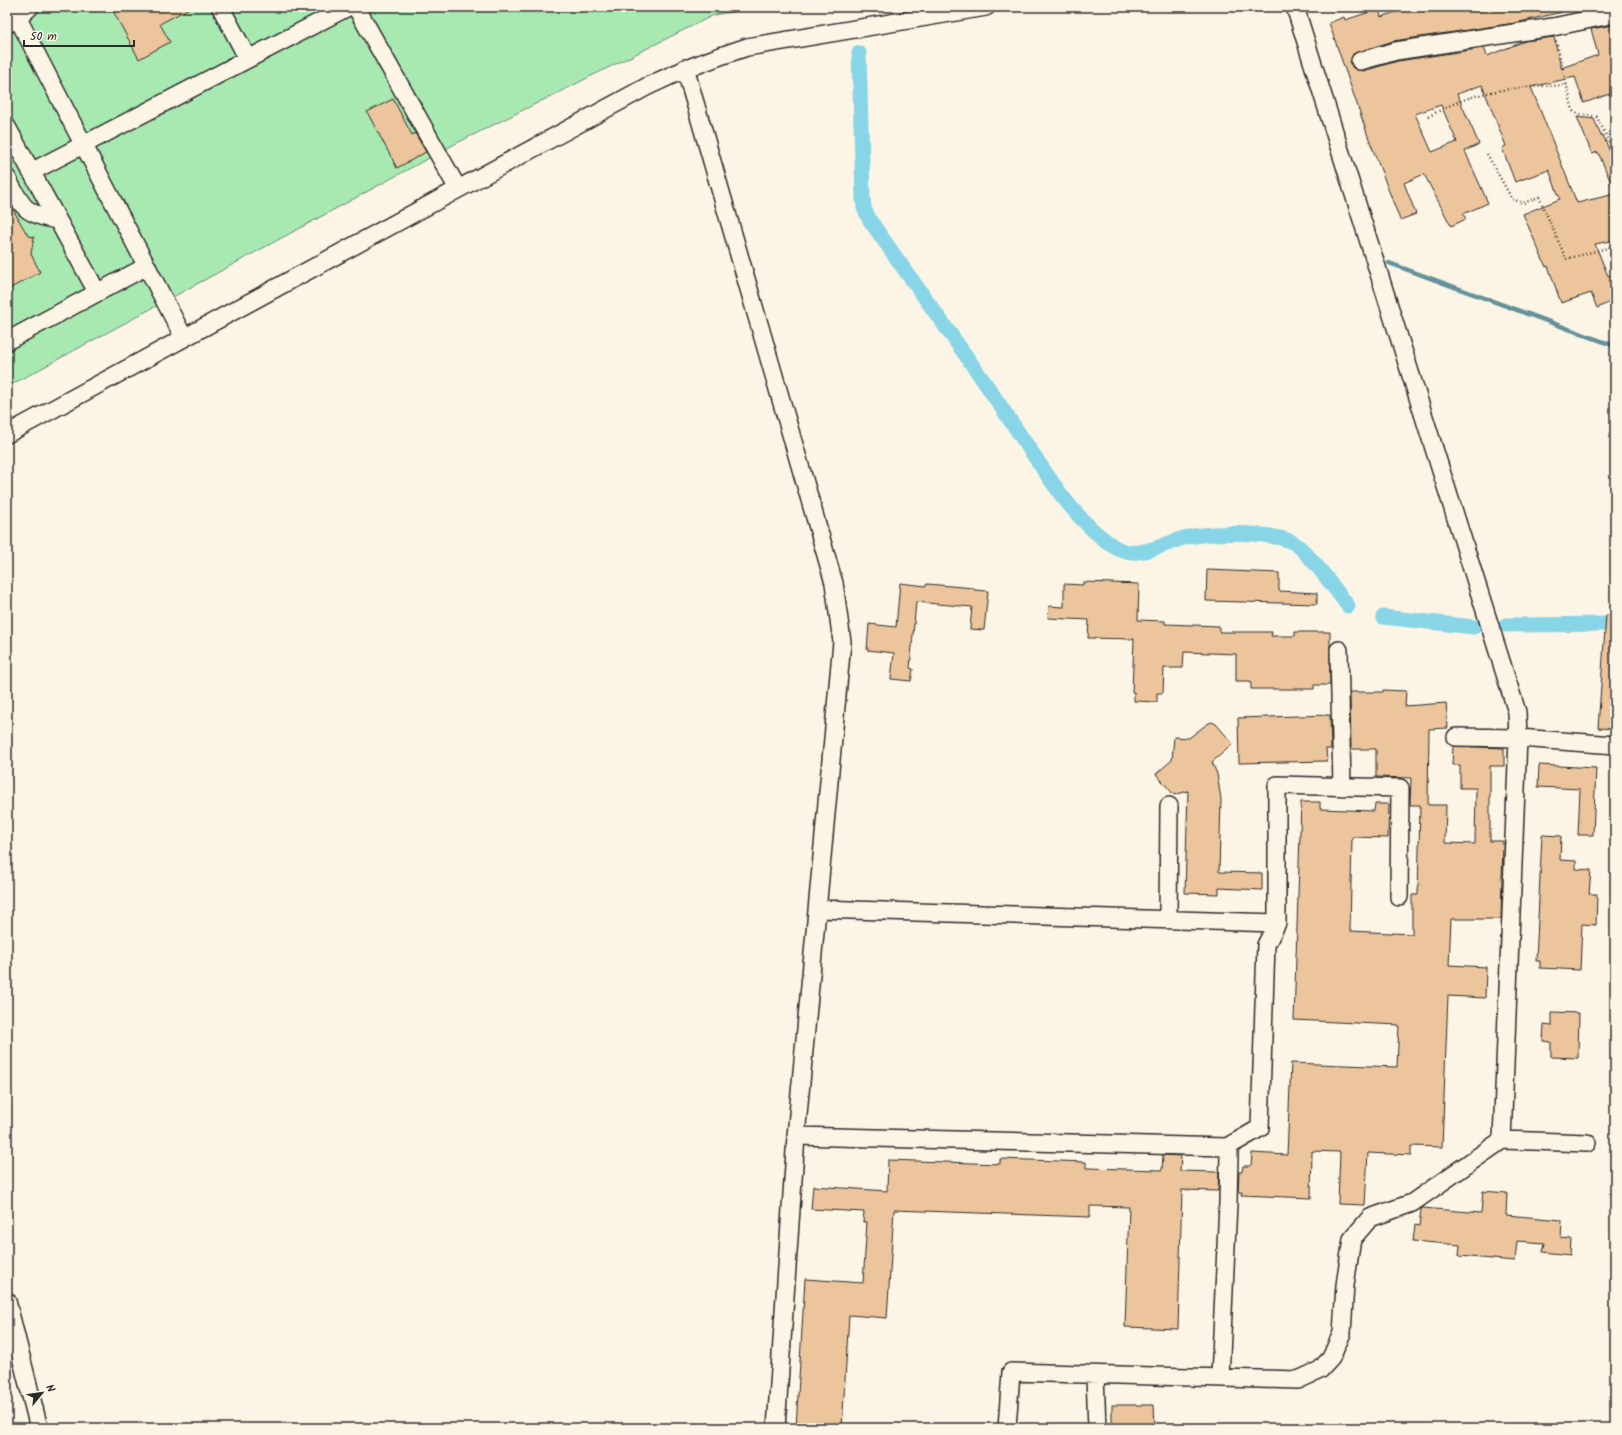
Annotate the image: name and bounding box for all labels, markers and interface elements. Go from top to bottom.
scale bar [24,22,134,48]
text: 50 m [30,27,57,46]
north arrow [22,1373,62,1413]
text: N [40,1381,59,1396]

